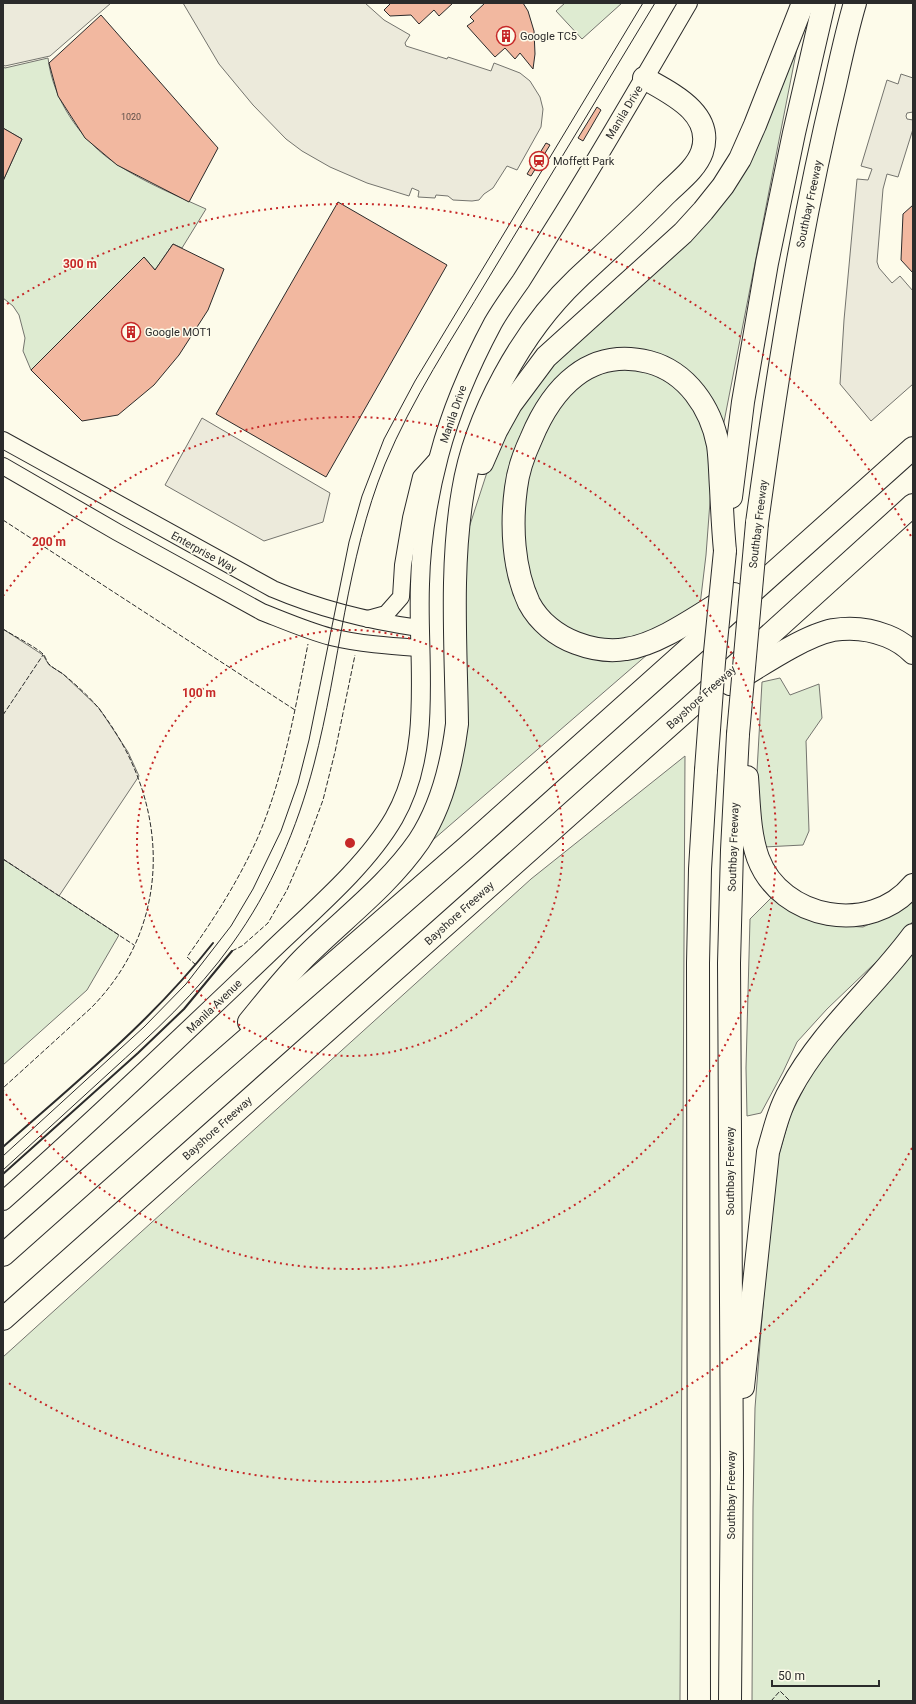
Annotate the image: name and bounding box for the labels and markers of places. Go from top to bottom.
building icon: Google TC5 [495,25,517,47]
place label: Google TC5 [520,30,577,43]
station icon: Moffett Park [528,150,550,172]
place label: Moffett Park [553,155,615,168]
building icon: Google MOT1 [120,321,142,343]
place label: Google MOT1 [145,326,212,339]
centre of rings [343,836,357,850]

